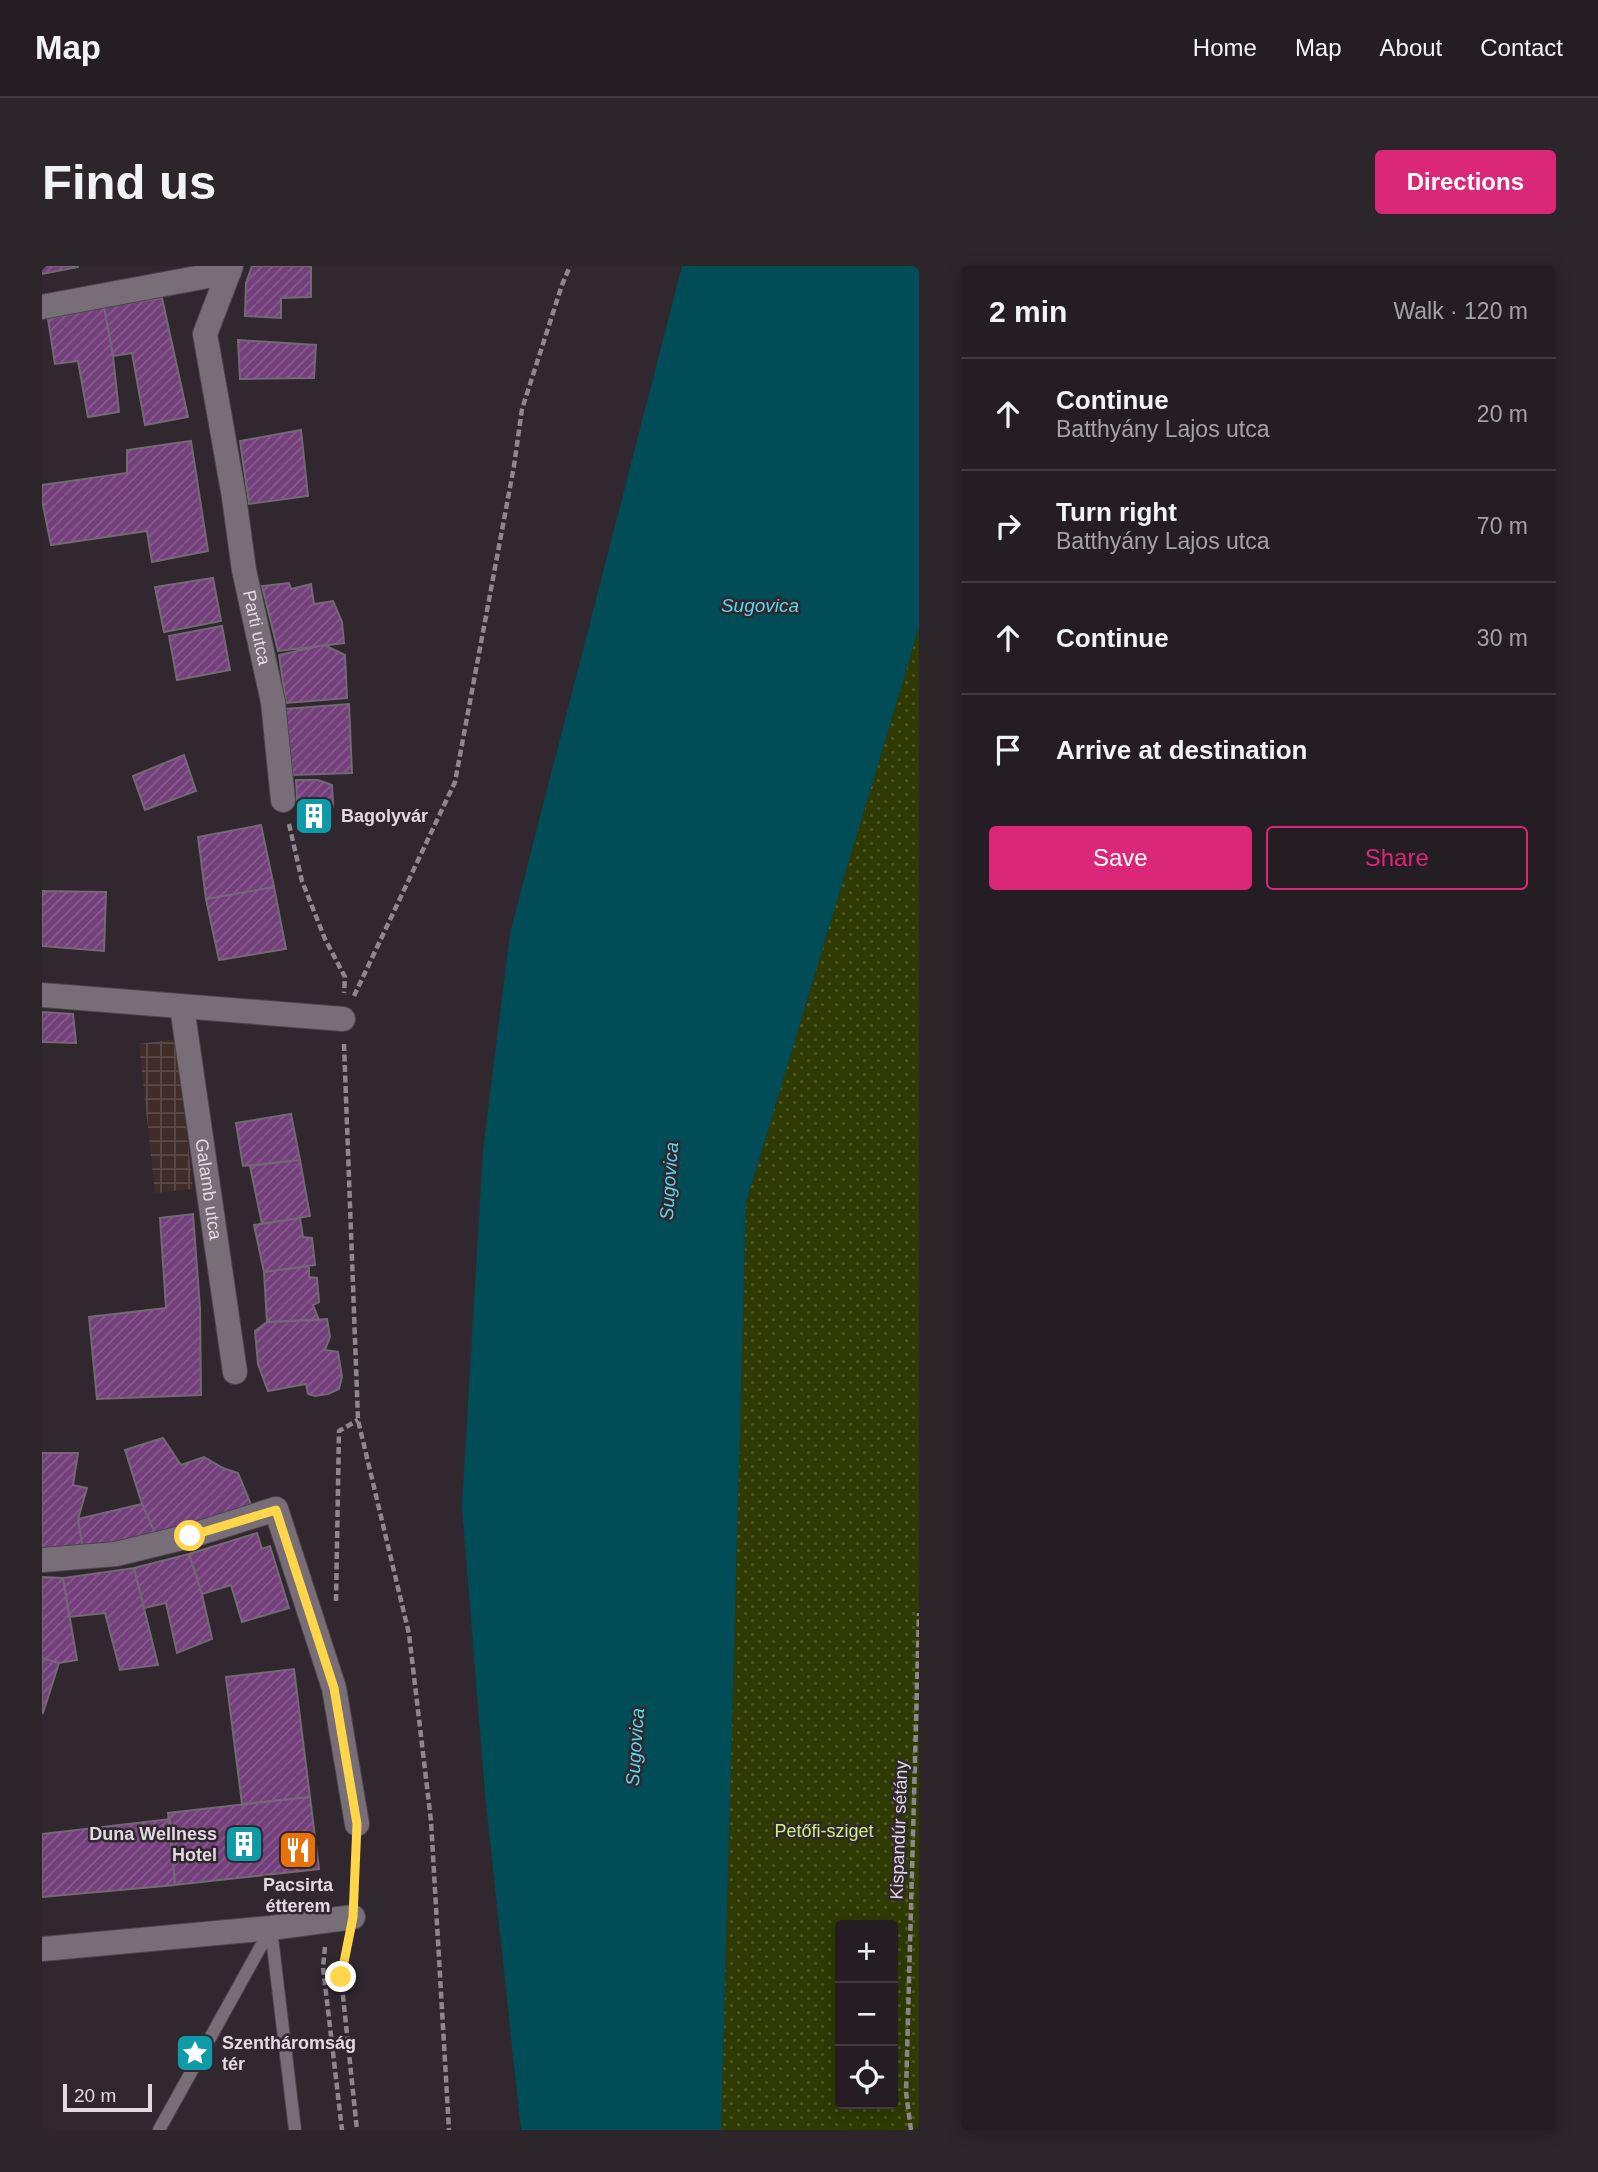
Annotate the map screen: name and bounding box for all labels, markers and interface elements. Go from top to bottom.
text: Map [35,29,101,66]
text: Home [1193,34,1257,61]
text: Map [1295,34,1342,61]
text: About [1380,34,1442,61]
text: Contact [1480,34,1563,61]
button: Directions [1375,150,1556,214]
text: Find us [42,155,216,209]
text: 2 min [989,295,1067,328]
text: Walk · 120 m [1393,298,1528,324]
text: Continue [1056,385,1169,415]
icon: ahead [989,395,1027,433]
text: 20 m [1477,401,1528,427]
text: Batthyány Lajos utca [1056,416,1270,442]
text: Turn right [1056,497,1177,527]
icon: right [989,507,1027,545]
text: 70 m [1477,513,1528,539]
text: Batthyány Lajos utca [1056,528,1270,554]
street label: Parti utca [239,588,275,668]
water label: Sugovica [721,595,799,616]
icon: ahead [989,619,1027,657]
text: Continue [1056,623,1169,653]
text: 30 m [1477,625,1528,651]
icon: arrive [989,731,1027,769]
text: Arrive at destination [1056,735,1307,765]
building icon: Bagolyvár [293,795,335,837]
place label: Bagolyvár [341,806,428,826]
button: Save [989,826,1252,890]
button: Share [1266,826,1528,890]
street label: Galamb utca [191,1137,226,1242]
water label: Sugovica [656,1141,682,1221]
route start [174,1520,205,1551]
water label: Sugovica [622,1707,648,1787]
street label: Kispandúr sétány [887,1760,911,1900]
park label: Petőfi-sziget [774,1821,874,1841]
building icon: Duna Wellness Hotel [223,1823,265,1865]
place label: Duna Wellness Hotel [89,1824,217,1865]
restaurant icon: Pacsirta étterem [277,1829,319,1871]
place label: Pacsirta étterem [263,1875,334,1916]
map controls [835,1920,898,2109]
button: + [835,1920,898,1983]
route end [325,1961,356,1992]
button: − [835,1983,898,2046]
place icon: Szentháromság tér [174,2032,216,2074]
place label: Szentháromság tér [222,2033,356,2074]
button: locate [835,2046,898,2109]
scale bar [63,2081,152,2113]
text: 20 m [74,2085,116,2106]

